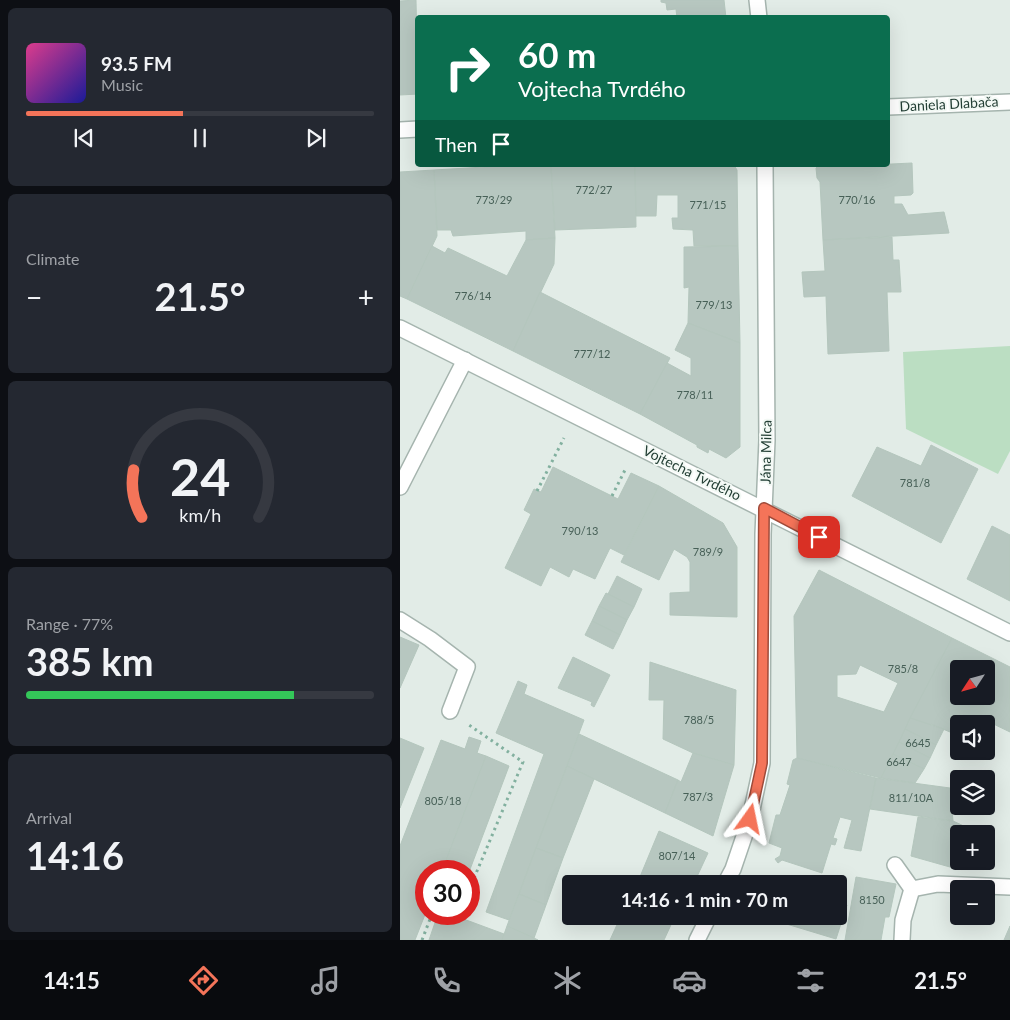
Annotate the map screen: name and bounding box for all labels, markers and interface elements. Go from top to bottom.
text: 60 m [518,33,596,75]
icon: right [435,35,500,100]
text: 93.5 FM [101,52,172,75]
text: Music [101,75,143,94]
text: Vojtecha Tvrdého [518,75,686,102]
street label: Daniela Dlabača [899,92,999,115]
icon: previous [70,124,98,152]
icon: pause [186,124,214,152]
icon: next [302,124,330,152]
icon: arrive [487,130,515,158]
text: Then [435,133,477,156]
house number: 772/27 [576,183,612,196]
house number: 773/29 [476,193,512,206]
house number: 770/16 [839,193,875,206]
house number: 771/15 [690,198,726,211]
text: Climate [26,249,79,268]
text: 21.5° [155,273,245,319]
text: − [26,280,42,314]
text: + [358,280,374,314]
house number: 776/14 [455,289,492,302]
house number: 779/13 [696,298,732,311]
house number: 777/12 [574,347,610,360]
house number: 778/11 [677,388,713,401]
street label: Jána Milca [756,420,775,484]
street label: Vojtecha Tvrdého [640,441,744,504]
text: 24 [170,445,230,507]
house number: 781/8 [900,476,930,489]
text: km/h [179,504,221,526]
pin [798,516,840,558]
icon: arrive [805,523,833,551]
house number: 790/13 [562,524,598,537]
house number: 789/9 [693,545,723,558]
text: Range · 77% [26,614,113,633]
text: 385 km [26,638,154,684]
north arrow [950,660,995,705]
map controls [950,660,995,925]
house number: 785/8 [888,662,918,675]
house number: 788/5 [684,713,714,726]
button: sound [950,715,995,760]
house number: 6645 [905,736,931,749]
house number: 6647 [886,755,912,768]
button: layers [950,770,995,815]
house number: 787/3 [683,790,713,803]
house number: 811/10A [889,791,934,804]
position arrow [723,792,775,844]
house number: 805/18 [425,794,461,807]
text: Arrival [26,808,72,827]
button: + [950,825,995,870]
text: 14:16 [26,832,124,878]
house number: 807/14 [659,849,696,862]
speed limit sign: 30 [415,860,480,925]
button: − [950,880,995,925]
text: 14:16 · 1 min · 70 m [621,888,788,911]
house number: 8150 [859,893,885,906]
icon: directions [186,963,221,998]
icon: music [308,963,343,998]
icon: phone [429,963,464,998]
icon: climate [550,963,585,998]
icon: car [672,963,707,998]
icon: filters [793,963,828,998]
text: 14:15 [43,967,100,994]
text: 21.5° [914,967,967,994]

